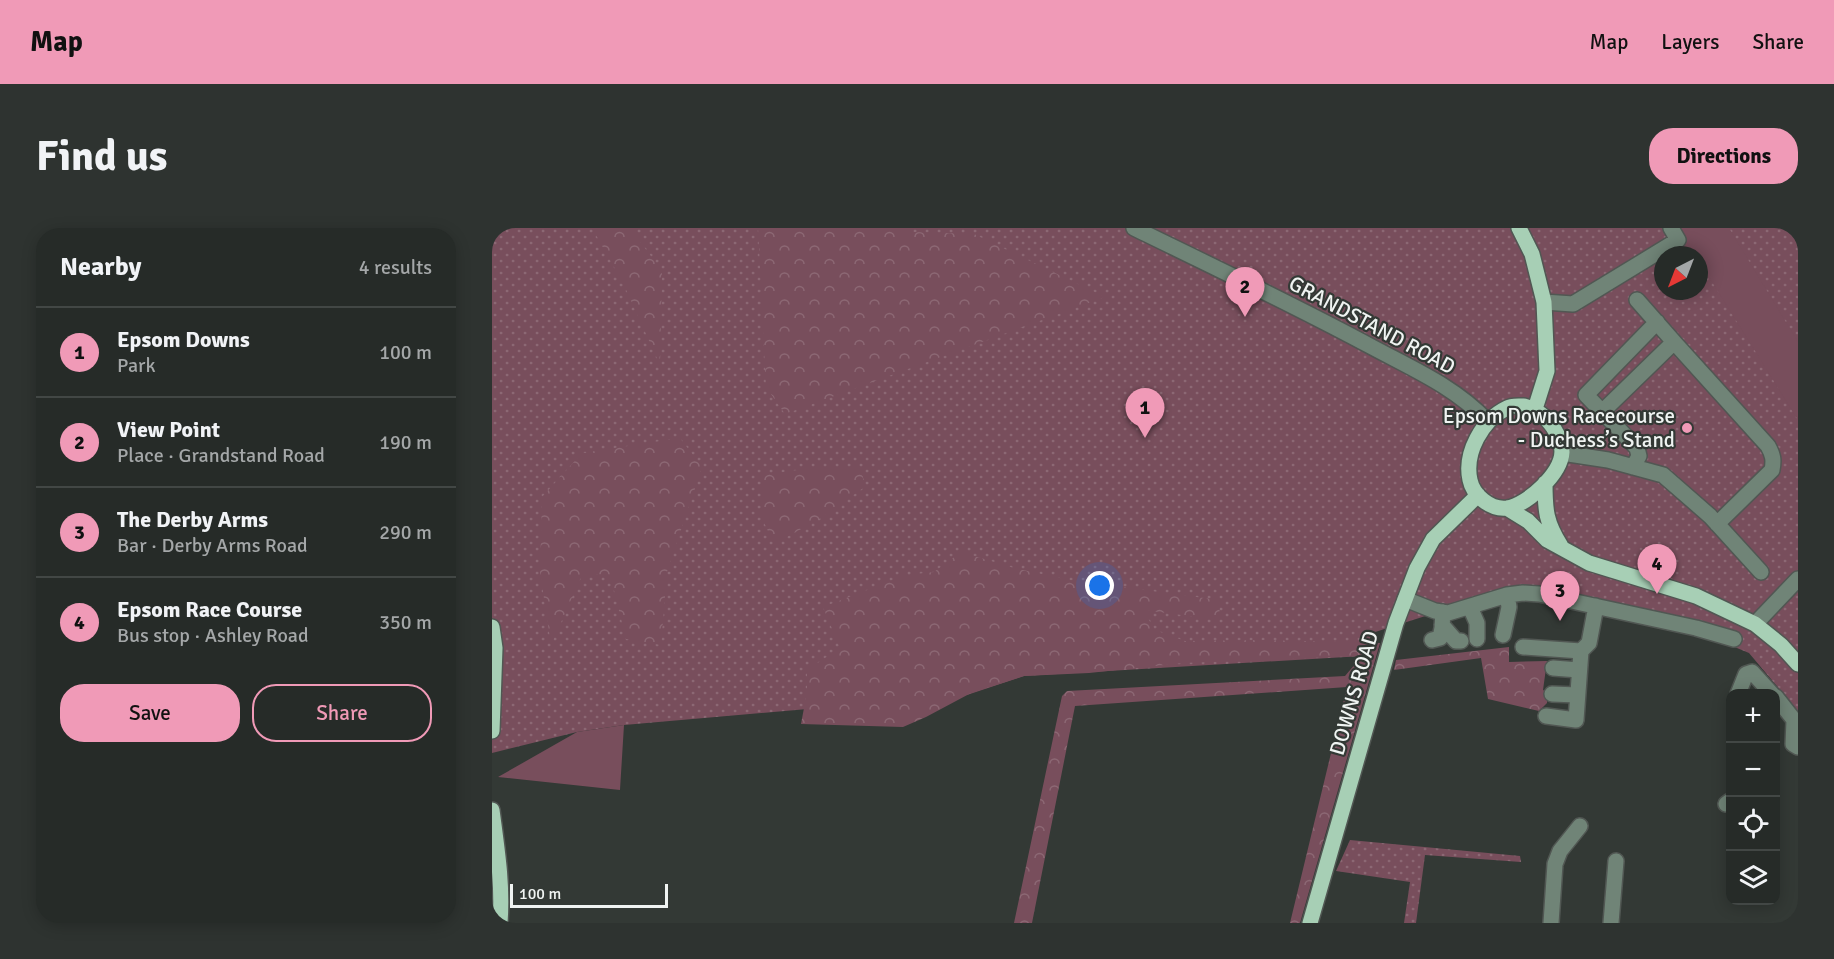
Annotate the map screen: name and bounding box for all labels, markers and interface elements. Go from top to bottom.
text: Map [30,25,83,59]
text: Map [1590,29,1628,55]
text: Layers [1661,29,1719,55]
text: Share [1752,29,1804,55]
button: Directions [1649,128,1798,184]
text: Find us [36,131,167,182]
north arrow [1654,246,1708,300]
text: Nearby [60,251,141,283]
text: 4 results [359,255,432,280]
pin: 2 [1226,268,1264,317]
street label: GRANDSTAND ROAD [1284,270,1460,380]
text: Epsom Downs [117,326,250,353]
text: 1 [74,340,85,365]
text: 100 m [379,340,432,365]
text: Park [117,353,155,378]
pin: 1 [1126,388,1164,438]
place label: Epsom Downs Racecourse - Duchess’s Stand [1443,403,1675,453]
text: View Point [117,416,220,443]
marker: Epsom Downs Racecourse - Duchess’s Stand [1680,421,1694,435]
text: 2 [74,430,85,455]
text: 190 m [379,430,432,455]
text: Place · Grandstand Road [117,443,325,468]
text: The Derby Arms [117,506,268,533]
text: 3 [74,520,85,545]
text: 290 m [379,520,432,545]
text: Bar · Derby Arms Road [117,533,308,558]
pin: 4 [1638,544,1676,594]
your location [1085,571,1114,600]
pin: 3 [1540,572,1580,621]
text: Epsom Race Course [117,596,302,623]
text: 4 [74,610,85,635]
text: 350 m [379,610,432,635]
text: Bus stop · Ashley Road [117,623,309,648]
street label: DOWNS ROAD [1324,628,1384,758]
button: Save [60,684,240,742]
button: Share [252,684,432,742]
map controls [1726,689,1780,905]
button: + [1726,689,1780,743]
button: − [1726,743,1780,797]
button: locate [1726,797,1780,851]
button: layers [1726,851,1780,905]
scale bar [510,881,668,908]
text: 100 m [519,884,561,904]

